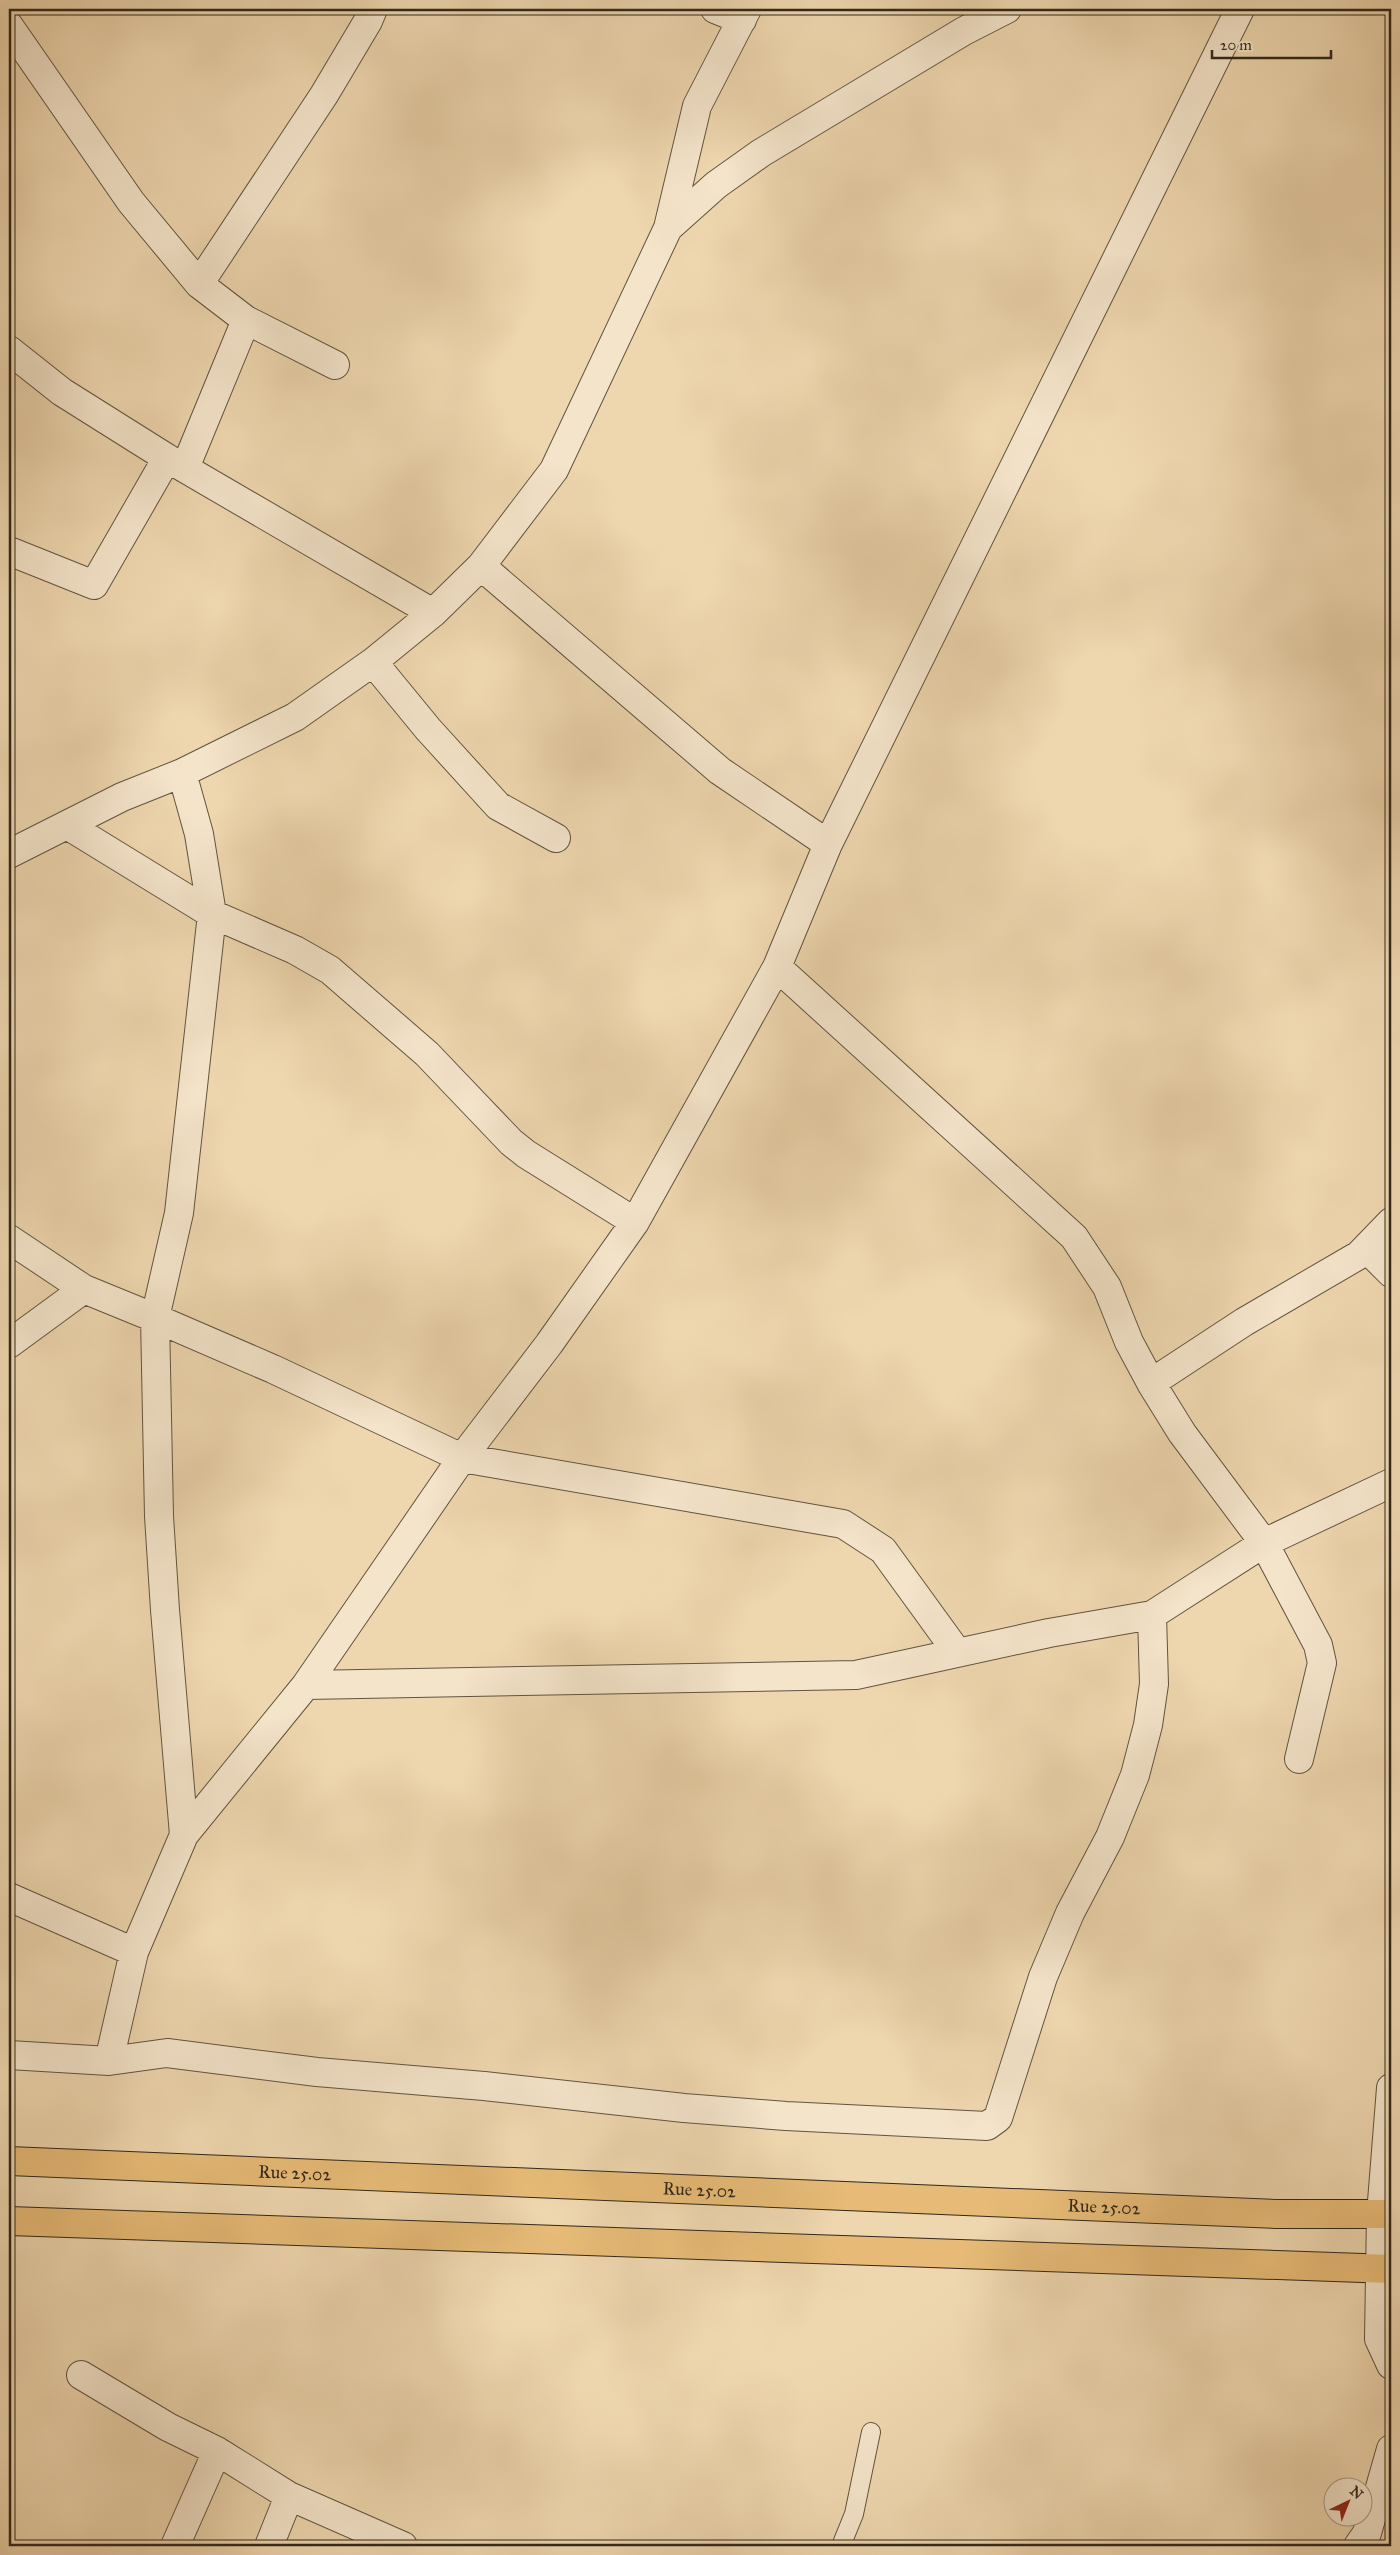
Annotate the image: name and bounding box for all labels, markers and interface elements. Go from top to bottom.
scale bar [1212,28,1331,60]
text: 20 m [1220,36,1252,54]
street label: Rue 25.02 [258,2160,332,2185]
street label: Rue 25.02 [662,2177,737,2202]
street label: Rue 25.02 [1067,2194,1141,2219]
north arrow [1322,2478,1372,2528]
text: N [1346,2483,1367,2503]

